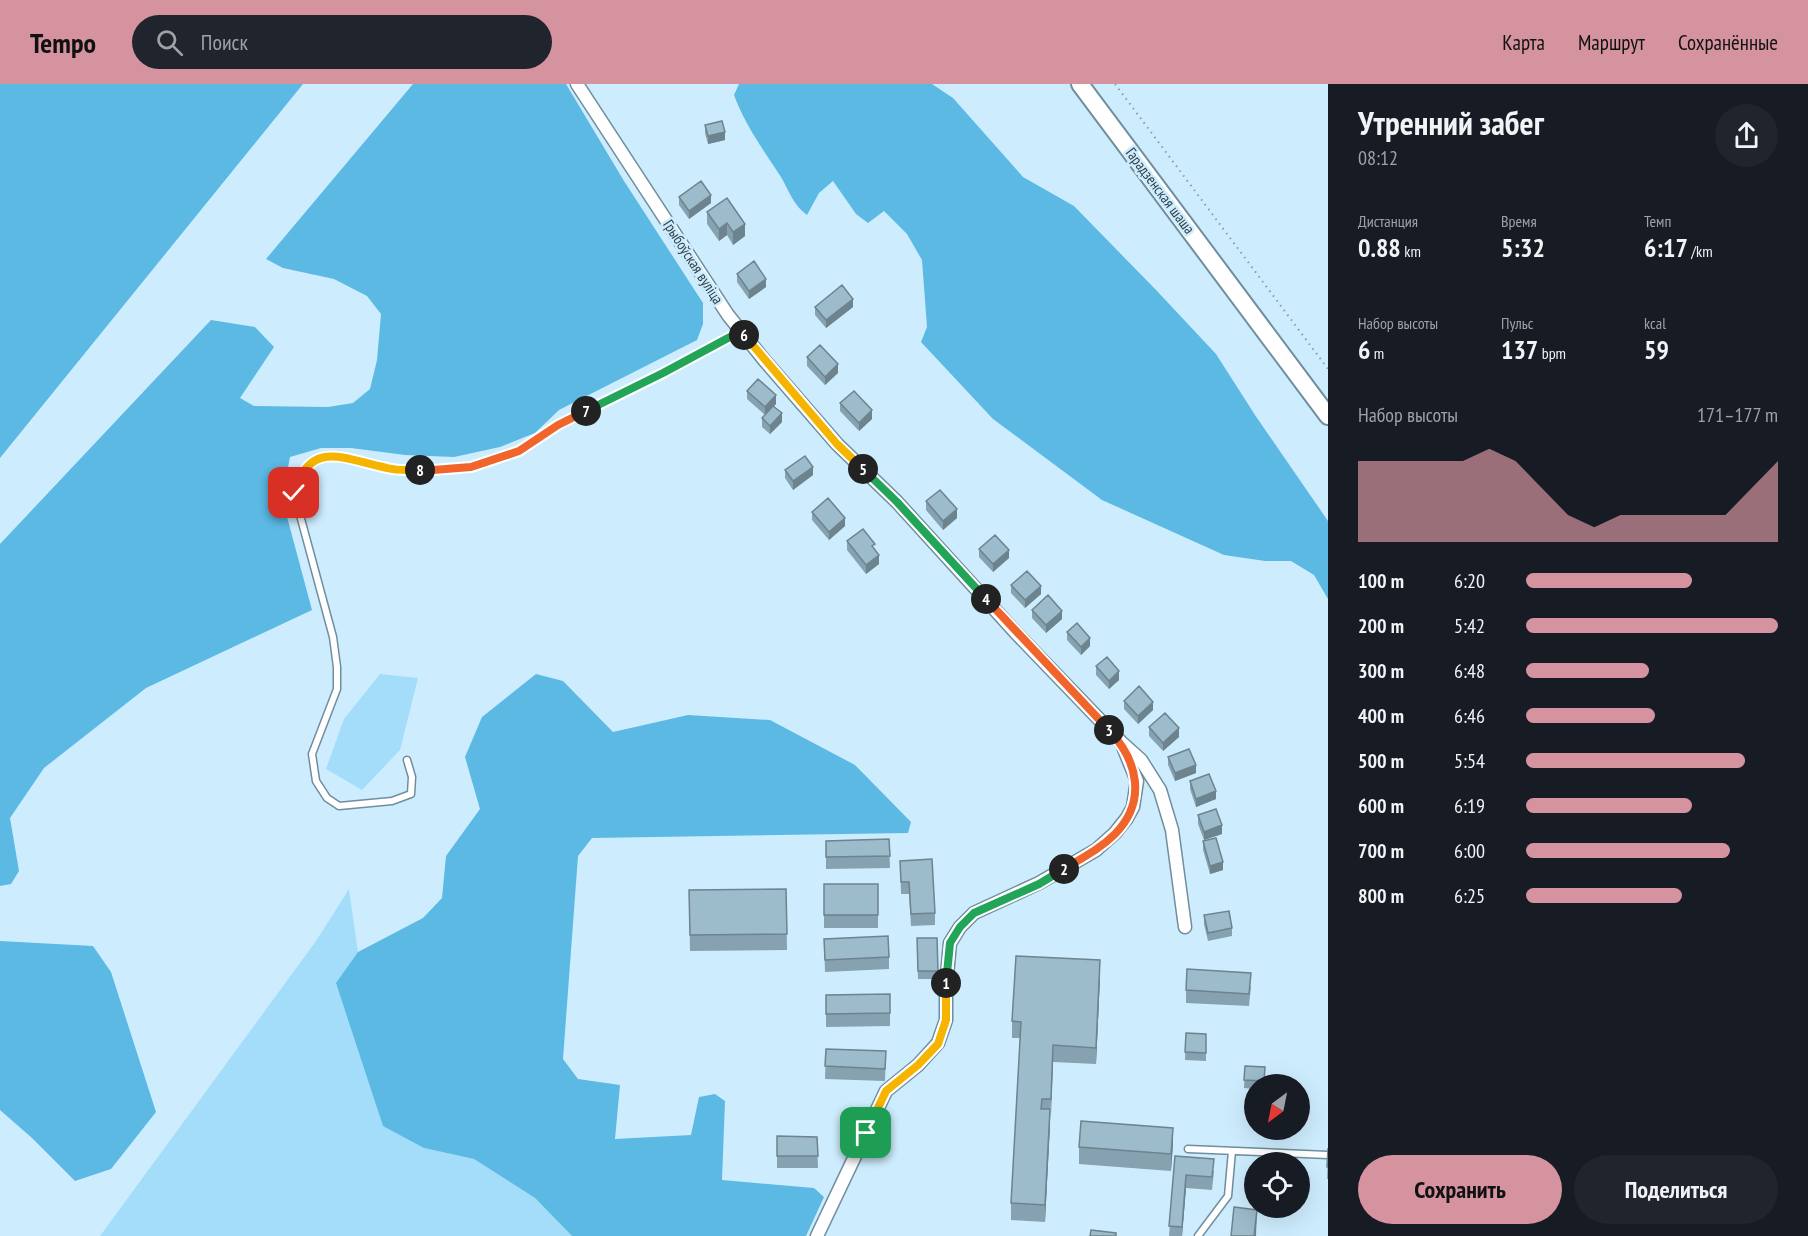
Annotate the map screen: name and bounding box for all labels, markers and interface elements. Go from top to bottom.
search box [132,15,552,69]
text: Tempo [30,24,96,61]
icon: search [153,26,186,59]
text: Поиск [201,28,248,56]
text: Карта [1502,29,1545,56]
text: Маршрут [1578,29,1645,56]
text: Сохранённые [1678,29,1778,56]
text: Утренний забег [1358,101,1544,144]
button: share [1715,104,1778,167]
street label: Гарадзенская шаша [1122,144,1199,238]
text: 08:12 [1358,145,1398,171]
text: Дистанция [1358,211,1418,231]
text: Время [1501,211,1537,231]
text: Темп [1644,211,1671,231]
street label: Грыбоўская вуліца [659,216,728,307]
text: 0.88 [1358,231,1401,264]
text: 5:32 [1501,231,1545,264]
text: 6:17 [1644,231,1688,264]
text: km [1401,241,1421,261]
text: /km [1688,241,1713,261]
text: Набор высоты [1358,313,1438,333]
text: Пульс [1501,313,1533,333]
text: kcal [1644,313,1666,333]
pin: 6 [729,320,759,350]
text: 6 [740,325,748,345]
text: 6 [1358,333,1370,366]
text: 137 [1501,333,1538,366]
text: 59 [1644,333,1669,366]
text: m [1370,343,1384,363]
text: bpm [1538,343,1566,363]
pin: 7 [571,396,601,426]
text: 7 [582,401,590,421]
text: Набор высоты [1358,402,1458,428]
text: 171–177 m [1697,402,1778,428]
pin: 5 [848,454,878,484]
pin: 8 [405,455,435,485]
text: 5 [859,459,867,479]
text: 8 [416,460,424,480]
pin [268,467,319,518]
icon: check [277,476,310,509]
text: 100 m [1358,568,1404,594]
text: 6:20 [1454,568,1485,594]
pin: 4 [971,584,1001,614]
text: 4 [982,589,990,609]
text: 200 m [1358,613,1404,639]
text: 5:42 [1454,613,1485,639]
text: 300 m [1358,658,1404,684]
text: 6:48 [1454,658,1485,684]
text: 400 m [1358,703,1404,729]
text: 6:46 [1454,703,1485,729]
pin: 3 [1094,715,1124,745]
text: 3 [1105,720,1113,740]
text: 500 m [1358,748,1404,774]
text: 5:54 [1454,748,1485,774]
text: 600 m [1358,793,1404,819]
text: 6:19 [1454,793,1485,819]
text: 700 m [1358,838,1404,864]
text: 6:00 [1454,838,1485,864]
pin: 2 [1049,854,1079,884]
text: 2 [1060,859,1068,879]
text: 800 m [1358,883,1404,909]
text: 6:25 [1454,883,1485,909]
pin: 1 [931,968,961,998]
text: 1 [942,973,950,993]
north arrow [1244,1074,1310,1140]
map controls [1244,1074,1310,1218]
pin [840,1107,891,1158]
icon: arrive [849,1116,882,1149]
button: locate [1244,1152,1310,1218]
button: Сохранить [1358,1155,1562,1224]
button: Поделиться [1574,1155,1778,1224]

